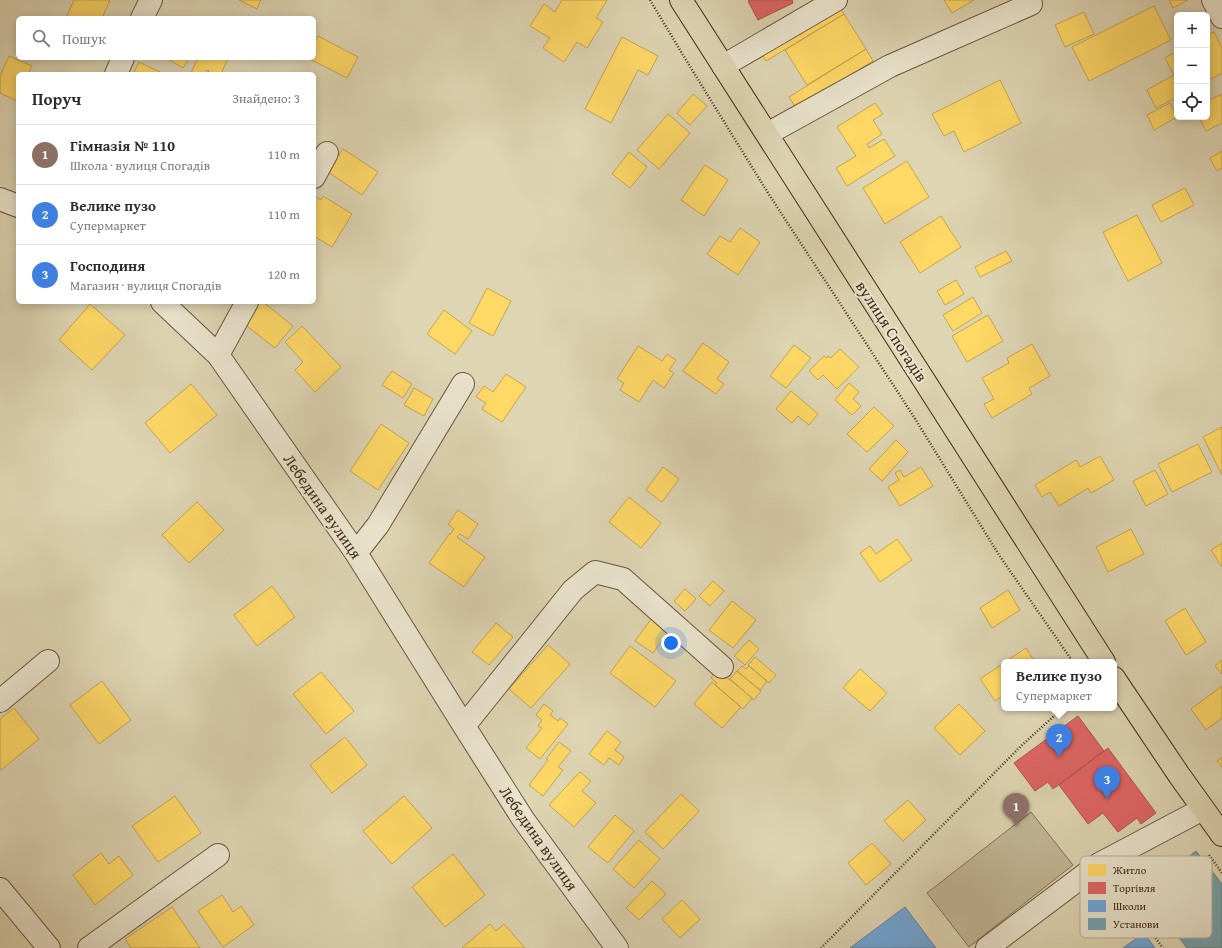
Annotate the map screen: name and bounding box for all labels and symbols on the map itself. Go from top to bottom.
street label: вулиця Спогадів [850,276,934,386]
street label: Лебедина вулиця [278,449,368,563]
your location [661,633,681,653]
pin: 2 [1046,724,1072,757]
pin: 3 [1094,766,1120,799]
street label: Лебедина вулиця [494,781,584,895]
pin: 1 [1003,793,1029,826]
legend [1080,856,1212,938]
text: Житло [1112,862,1147,878]
text: Торгівля [1113,880,1156,896]
text: Школи [1113,898,1147,914]
text: Установи [1113,916,1159,932]

